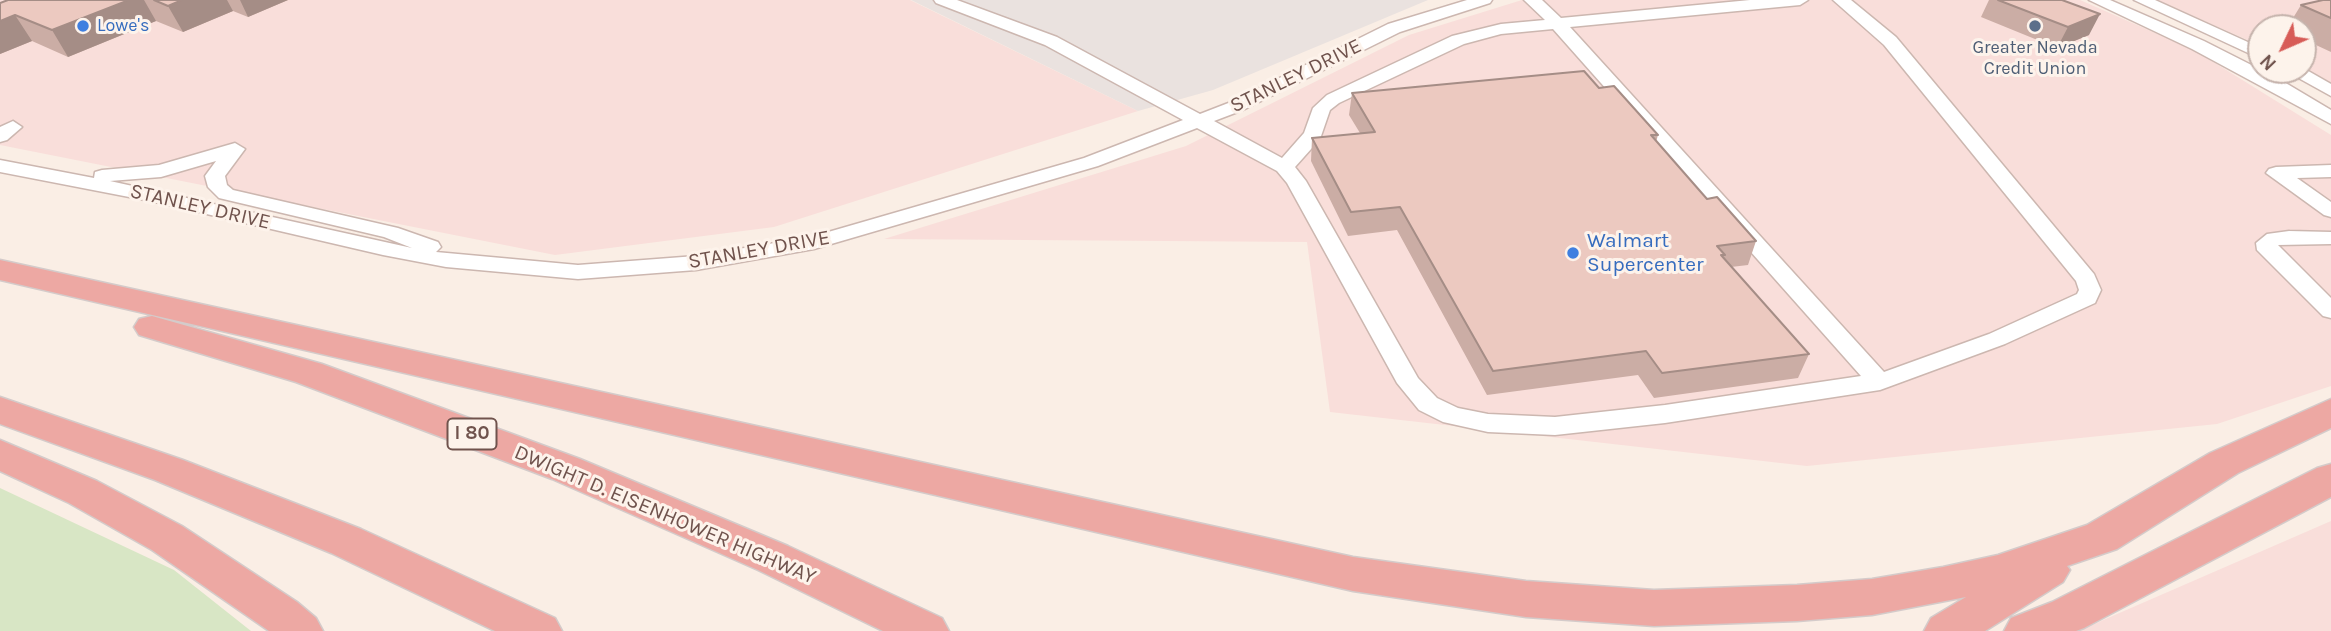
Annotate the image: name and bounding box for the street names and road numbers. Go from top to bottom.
street label: STANLEY DRIVE [1226,33,1366,119]
street label: STANLEY DRIVE [127,179,273,235]
street label: STANLEY DRIVE [686,225,832,275]
road number: I 80 [448,418,496,449]
street label: DWIGHT D. EISENHOWER HIGHWAY [510,440,820,590]

